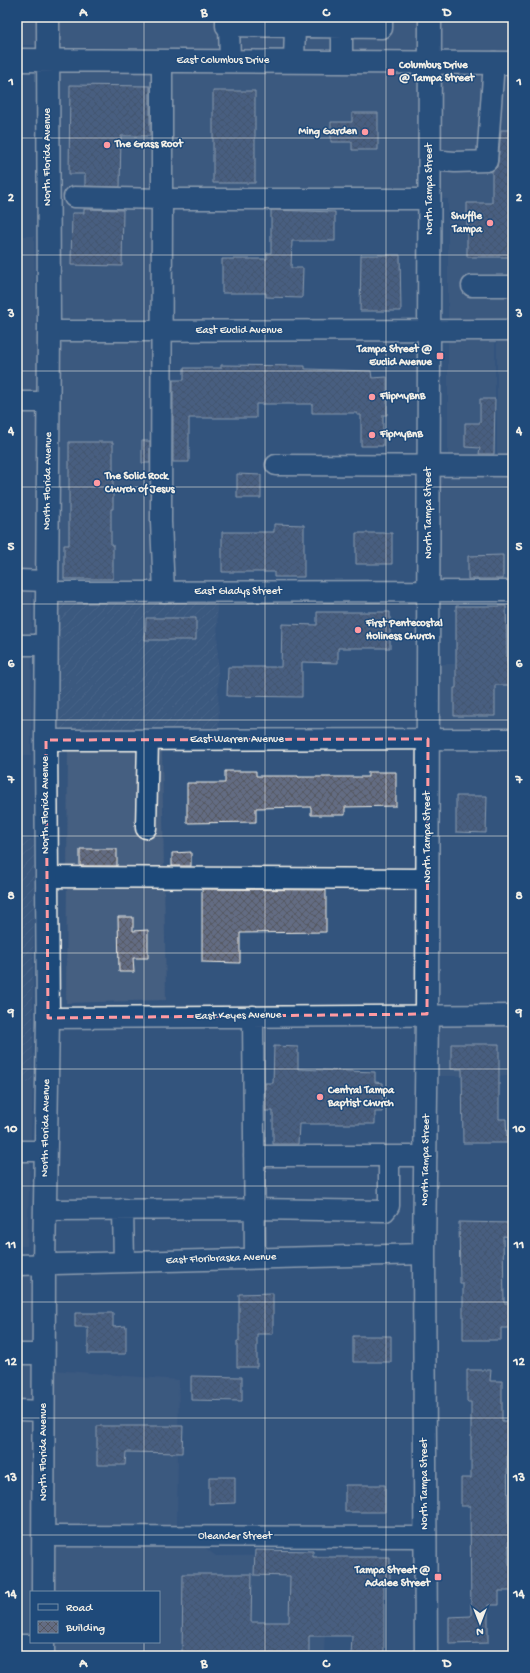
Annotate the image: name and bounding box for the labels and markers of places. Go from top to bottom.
place label: Columbus Drive @ Tampa Street [398,60,476,85]
marker: Columbus Drive @ Tampa Street [386,67,396,77]
place label: Ming Garden [299,126,358,139]
marker: Ming Garden [360,127,370,137]
place label: The Grass Root [114,138,184,151]
marker: The Grass Root [102,140,112,150]
place label: Shuffle Tampa [451,210,483,236]
marker: Shuffle Tampa [485,218,495,228]
place label: Tampa Street @ Euclid Avenue [356,343,433,369]
marker: Tampa Street @ Euclid Avenue [435,351,445,361]
place label: FlipMyBnB [379,391,427,403]
marker: FlipMyBnB [367,392,377,402]
place label: FipMyBnB [379,429,424,441]
marker: FipMyBnB [367,430,377,440]
place label: The Solid Rock Church of Jesus [104,471,176,496]
marker: The Solid Rock Church of Jesus [92,478,102,488]
place label: First Pentecostal Holiness Church [365,617,443,643]
marker: First Pentecostal Holiness Church [353,625,363,635]
place label: Central Tampa Baptist Church [327,1084,395,1110]
marker: Central Tampa Baptist Church [315,1092,325,1102]
place label: Tampa Street @ Adalee Street [354,1564,431,1590]
marker: Tampa Street @ Adalee Street [433,1572,443,1582]

